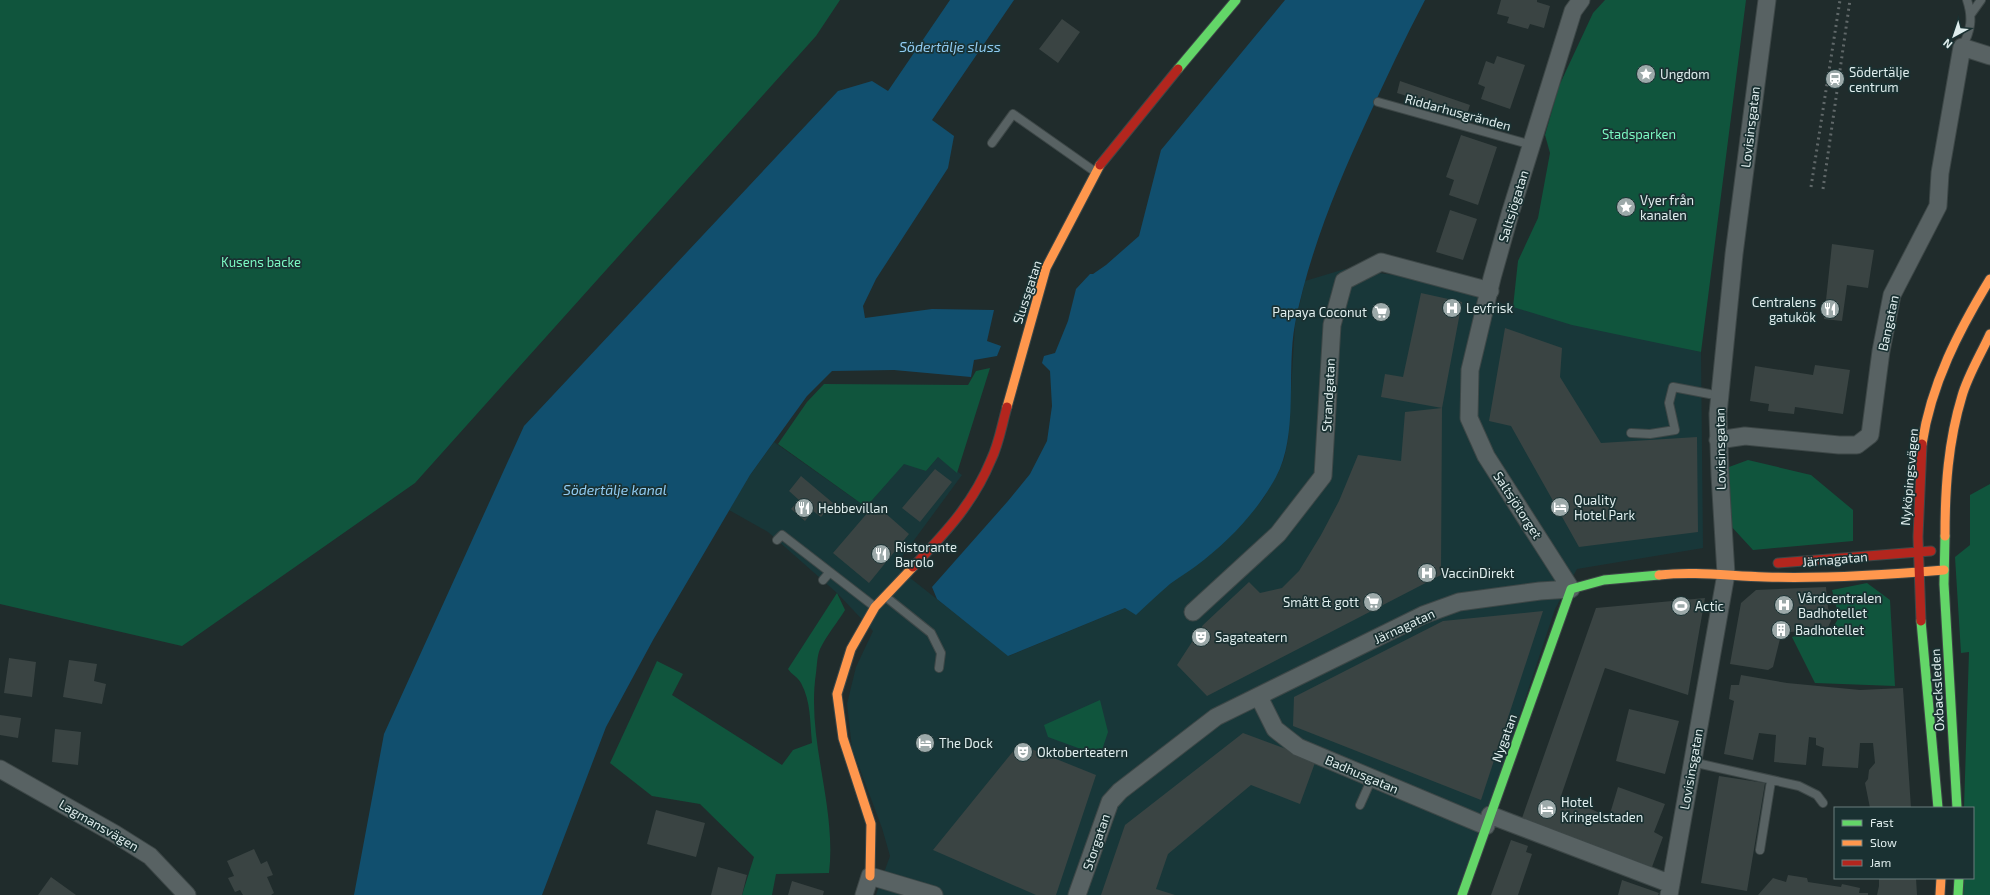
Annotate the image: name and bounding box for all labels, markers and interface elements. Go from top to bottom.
north arrow [1934,16,1974,56]
text: N [1940,36,1954,52]
water label: Södertälje sluss [899,38,1001,55]
place icon: Ungdom [1635,63,1657,85]
place label: Södertälje centrum [1849,64,1910,95]
place label: Ungdom [1660,66,1710,82]
station icon: Södertälje centrum [1824,68,1846,90]
street label: Lovisinsgatan [1737,85,1763,169]
street label: Riddarhusgränden [1403,90,1513,134]
park label: Stadsparken [1602,126,1676,142]
street label: Saltsjögatan [1494,168,1532,244]
place label: Vyer från kanalen [1640,192,1694,223]
place icon: Vyer från kanalen [1615,196,1637,218]
park label: Kusens backe [221,254,301,270]
street label: Slussgatan [1009,258,1045,326]
place label: Centralens gatukök [1752,294,1816,325]
street label: Bangatan [1874,294,1902,352]
hospital icon: Levfrisk [1441,297,1463,319]
restaurant icon: Centralens gatukök [1819,298,1841,320]
place label: Levfrisk [1466,300,1513,316]
supermarket icon: Papaya Coconut [1370,301,1392,323]
place label: Papaya Coconut [1272,304,1367,320]
street label: Strandgatan [1318,358,1338,432]
street label: Lovisinsgatan [1711,408,1729,490]
street label: Nyköpingsvägen [1897,428,1921,526]
street label: Saltsjötorget [1490,468,1546,542]
water label: Södertälje kanal [563,481,667,498]
place label: Quality Hotel Park [1574,492,1635,523]
hotel icon: Quality Hotel Park [1549,496,1571,518]
restaurant icon: Hebbevillan [793,497,815,519]
place label: Hebbevillan [818,500,888,516]
place label: Ristorante Barolo [895,539,957,570]
restaurant icon: Ristorante Barolo [870,543,892,565]
street label: Järnagatan [1802,548,1868,570]
hospital icon: VaccinDirekt [1416,562,1438,584]
place label: VaccinDirekt [1441,565,1515,581]
place label: Vårdcentralen Badhotellet [1798,590,1882,621]
supermarket icon: Smått & gott [1362,591,1384,613]
place label: Smått & gott [1283,594,1359,610]
hospital icon: Vårdcentralen Badhotellet [1773,594,1795,616]
sports icon: Actic [1670,595,1692,617]
place label: Actic [1695,598,1724,614]
street label: Järnagatan [1371,605,1437,647]
building icon: Badhotellet [1770,619,1792,641]
place label: Badhotellet [1795,622,1864,638]
theatre icon: Sagateatern [1190,626,1212,648]
place label: Sagateatern [1215,629,1288,645]
street label: Oxbacksleden [1927,648,1947,732]
street label: Nygatan [1488,712,1520,764]
street label: Lovisinsgatan [1676,727,1706,811]
hotel icon: The Dock [914,732,936,754]
place label: The Dock [939,735,993,751]
theatre icon: Oktoberteatern [1012,741,1034,763]
place label: Oktoberteatern [1037,744,1128,760]
street label: Badhusgatan [1323,751,1401,797]
place label: Hotel Kringelstaden [1561,794,1643,825]
street label: Lagmansvägen [56,796,142,854]
hotel icon: Hotel Kringelstaden [1536,798,1558,820]
legend [1834,807,1974,879]
street label: Storgatan [1079,812,1113,872]
text: Fast [1870,815,1894,829]
text: Slow [1870,835,1897,849]
text: Jam [1870,855,1891,869]

